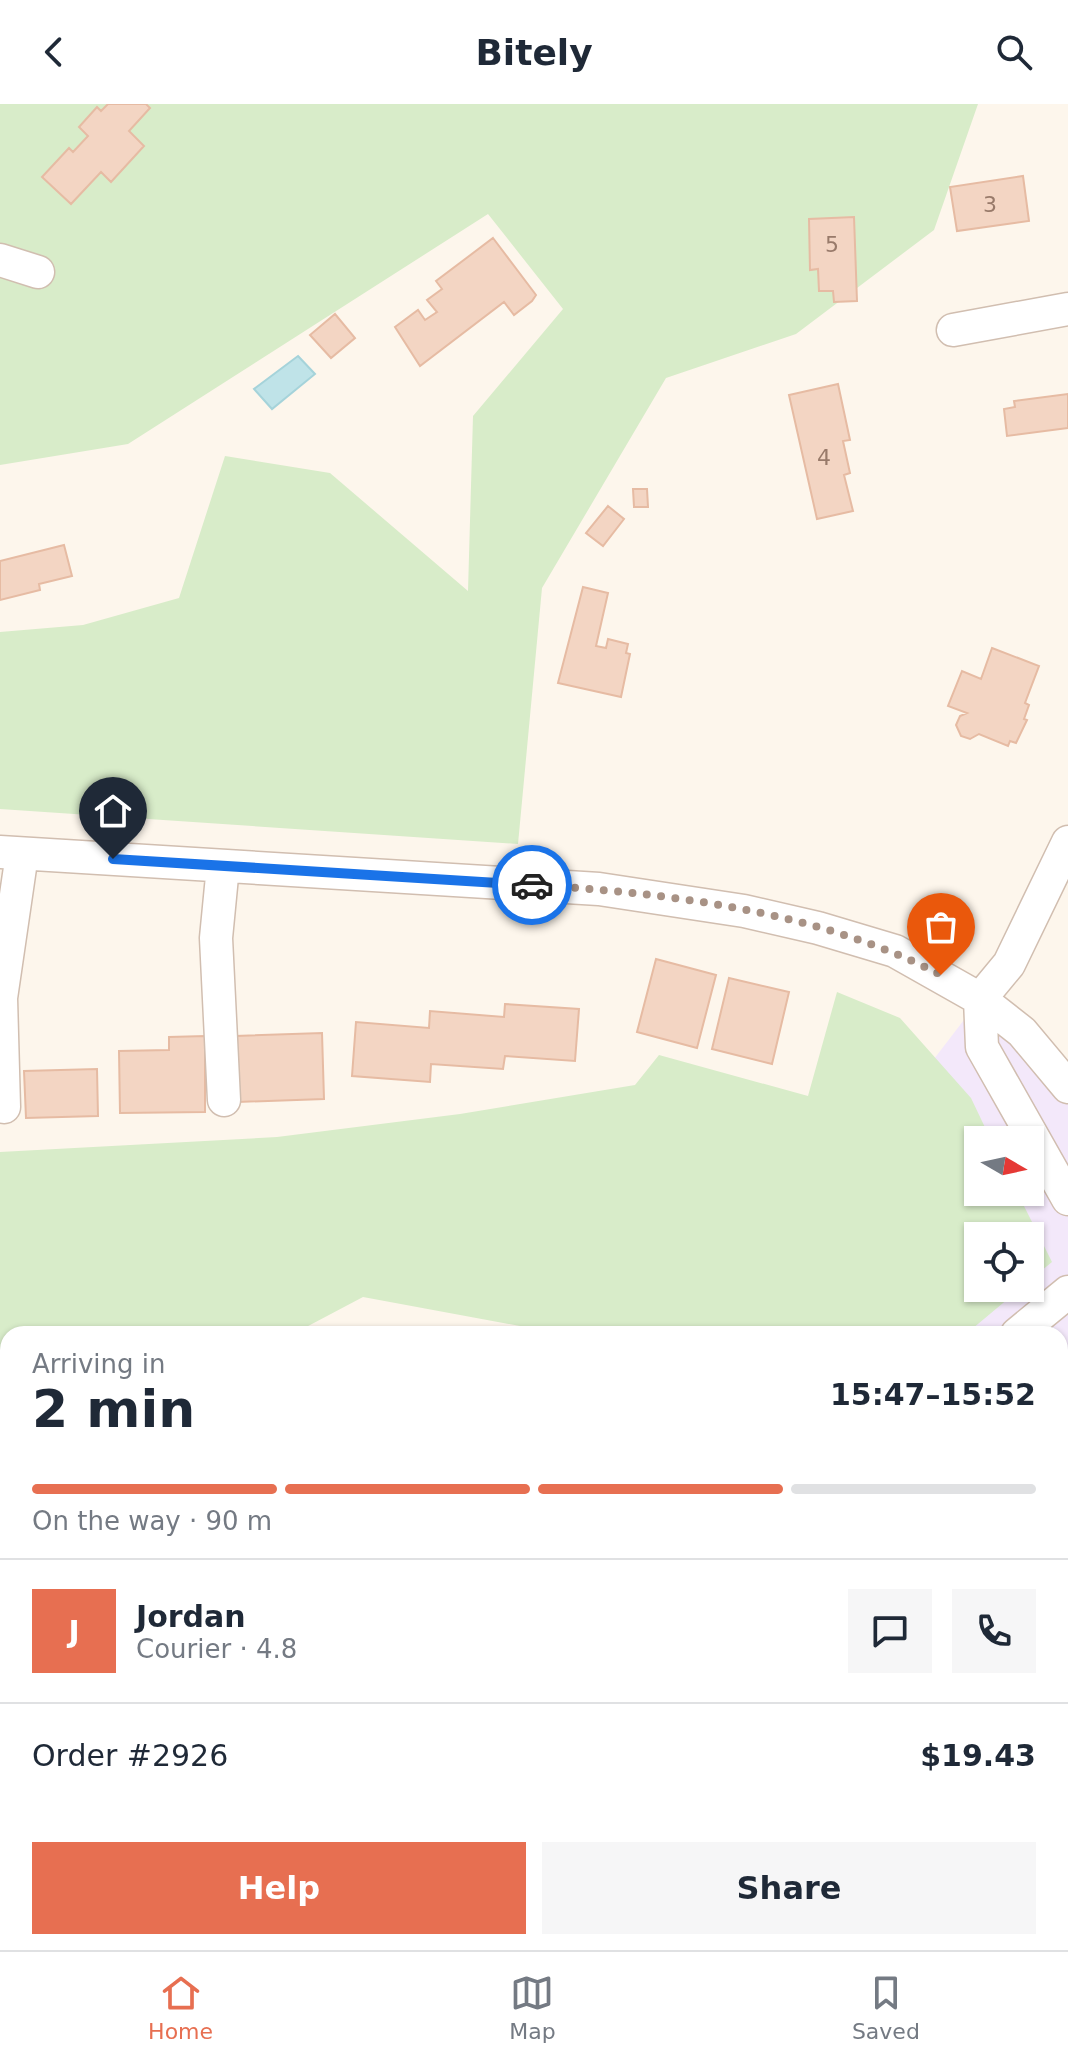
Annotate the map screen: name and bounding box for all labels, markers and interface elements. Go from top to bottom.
icon: back [32,30,76,74]
icon: search [992,30,1036,74]
text: Bitely [475,32,593,73]
house number: 3 [983,192,997,217]
house number: 5 [825,232,839,257]
house number: 4 [817,445,831,470]
pin [79,777,147,859]
icon: home [91,789,135,833]
courier [492,845,572,925]
icon: car [510,863,554,907]
pin [907,893,975,975]
icon: bag [919,905,963,949]
north arrow [964,1126,1044,1206]
map controls [964,1126,1044,1302]
button: locate [964,1222,1044,1302]
text: Arriving in [32,1349,166,1379]
text: 15:47–15:52 [830,1377,1036,1412]
text: 2 min [32,1379,195,1439]
text: On the way · 90 m [32,1506,272,1536]
button: chat [848,1589,932,1673]
button: phone [952,1589,1036,1673]
text: Jordan [136,1599,246,1634]
text: J [68,1614,80,1649]
text: Courier · 4.8 [136,1634,297,1664]
text: Order #2926 [32,1738,228,1773]
text: $19.43 [920,1738,1036,1773]
button: Help [32,1842,526,1934]
button: Share [542,1842,1036,1934]
tab: Home [148,1971,213,2044]
tab: Map [509,1971,556,2044]
tab: Saved [852,1971,920,2044]

